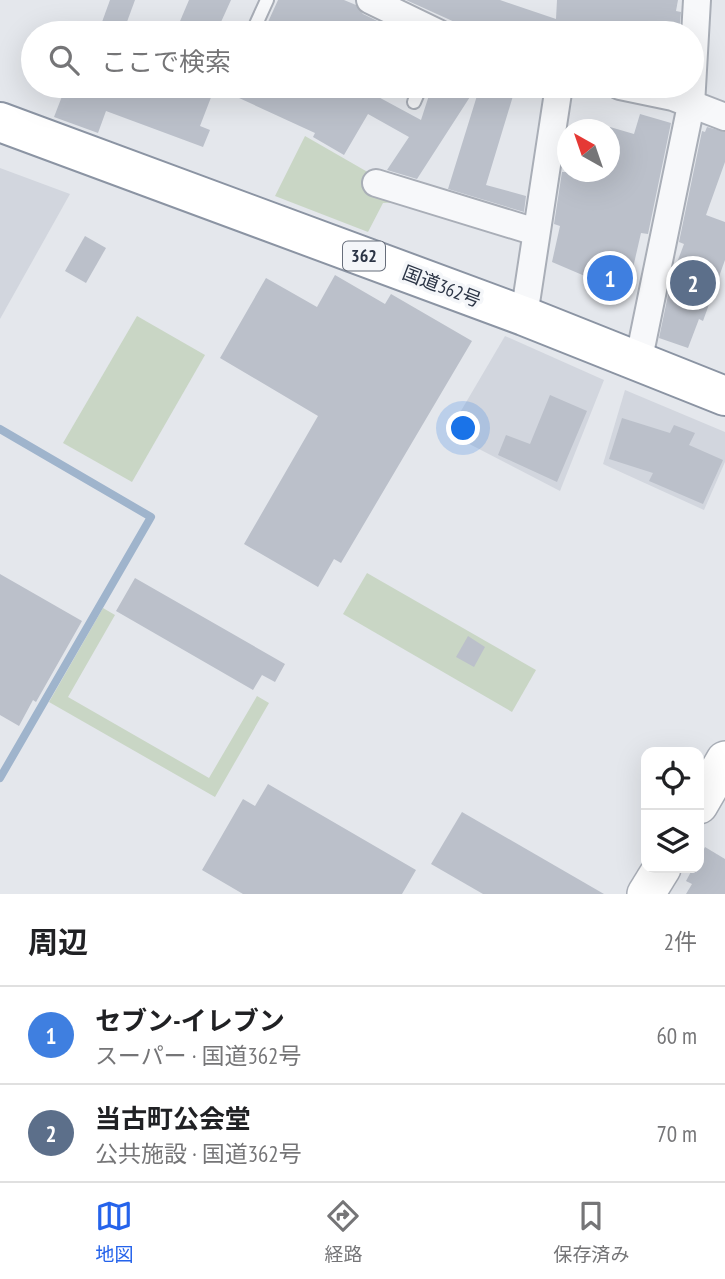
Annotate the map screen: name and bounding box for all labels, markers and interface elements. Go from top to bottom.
search box [21,21,704,98]
icon: search [45,41,83,79]
text: ここで検索 [101,45,231,78]
north arrow [557,119,620,182]
road number: 362 [343,242,385,270]
pin: 1 [587,252,633,304]
pin: 2 [670,257,716,309]
street label: 国道362号 [399,260,485,312]
your location [446,411,480,445]
map controls [641,747,704,873]
button: locate [641,747,704,810]
button: layers [641,810,704,873]
text: 周辺 [28,922,88,961]
text: 2件 [664,927,697,956]
text: セブン-イレブン [95,1004,285,1037]
text: 1 [46,1021,57,1050]
text: 60 m [656,1021,697,1050]
text: スーパー · 国道362号 [95,1041,301,1070]
text: 当古町公会堂 [95,1102,251,1135]
text: 2 [46,1119,57,1148]
text: 70 m [656,1119,697,1148]
text: 公共施設 · 国道362号 [95,1139,302,1168]
tab: 地図 [95,1197,134,1266]
tab: 経路 [324,1197,363,1266]
tab: 保存済み [553,1197,630,1266]

